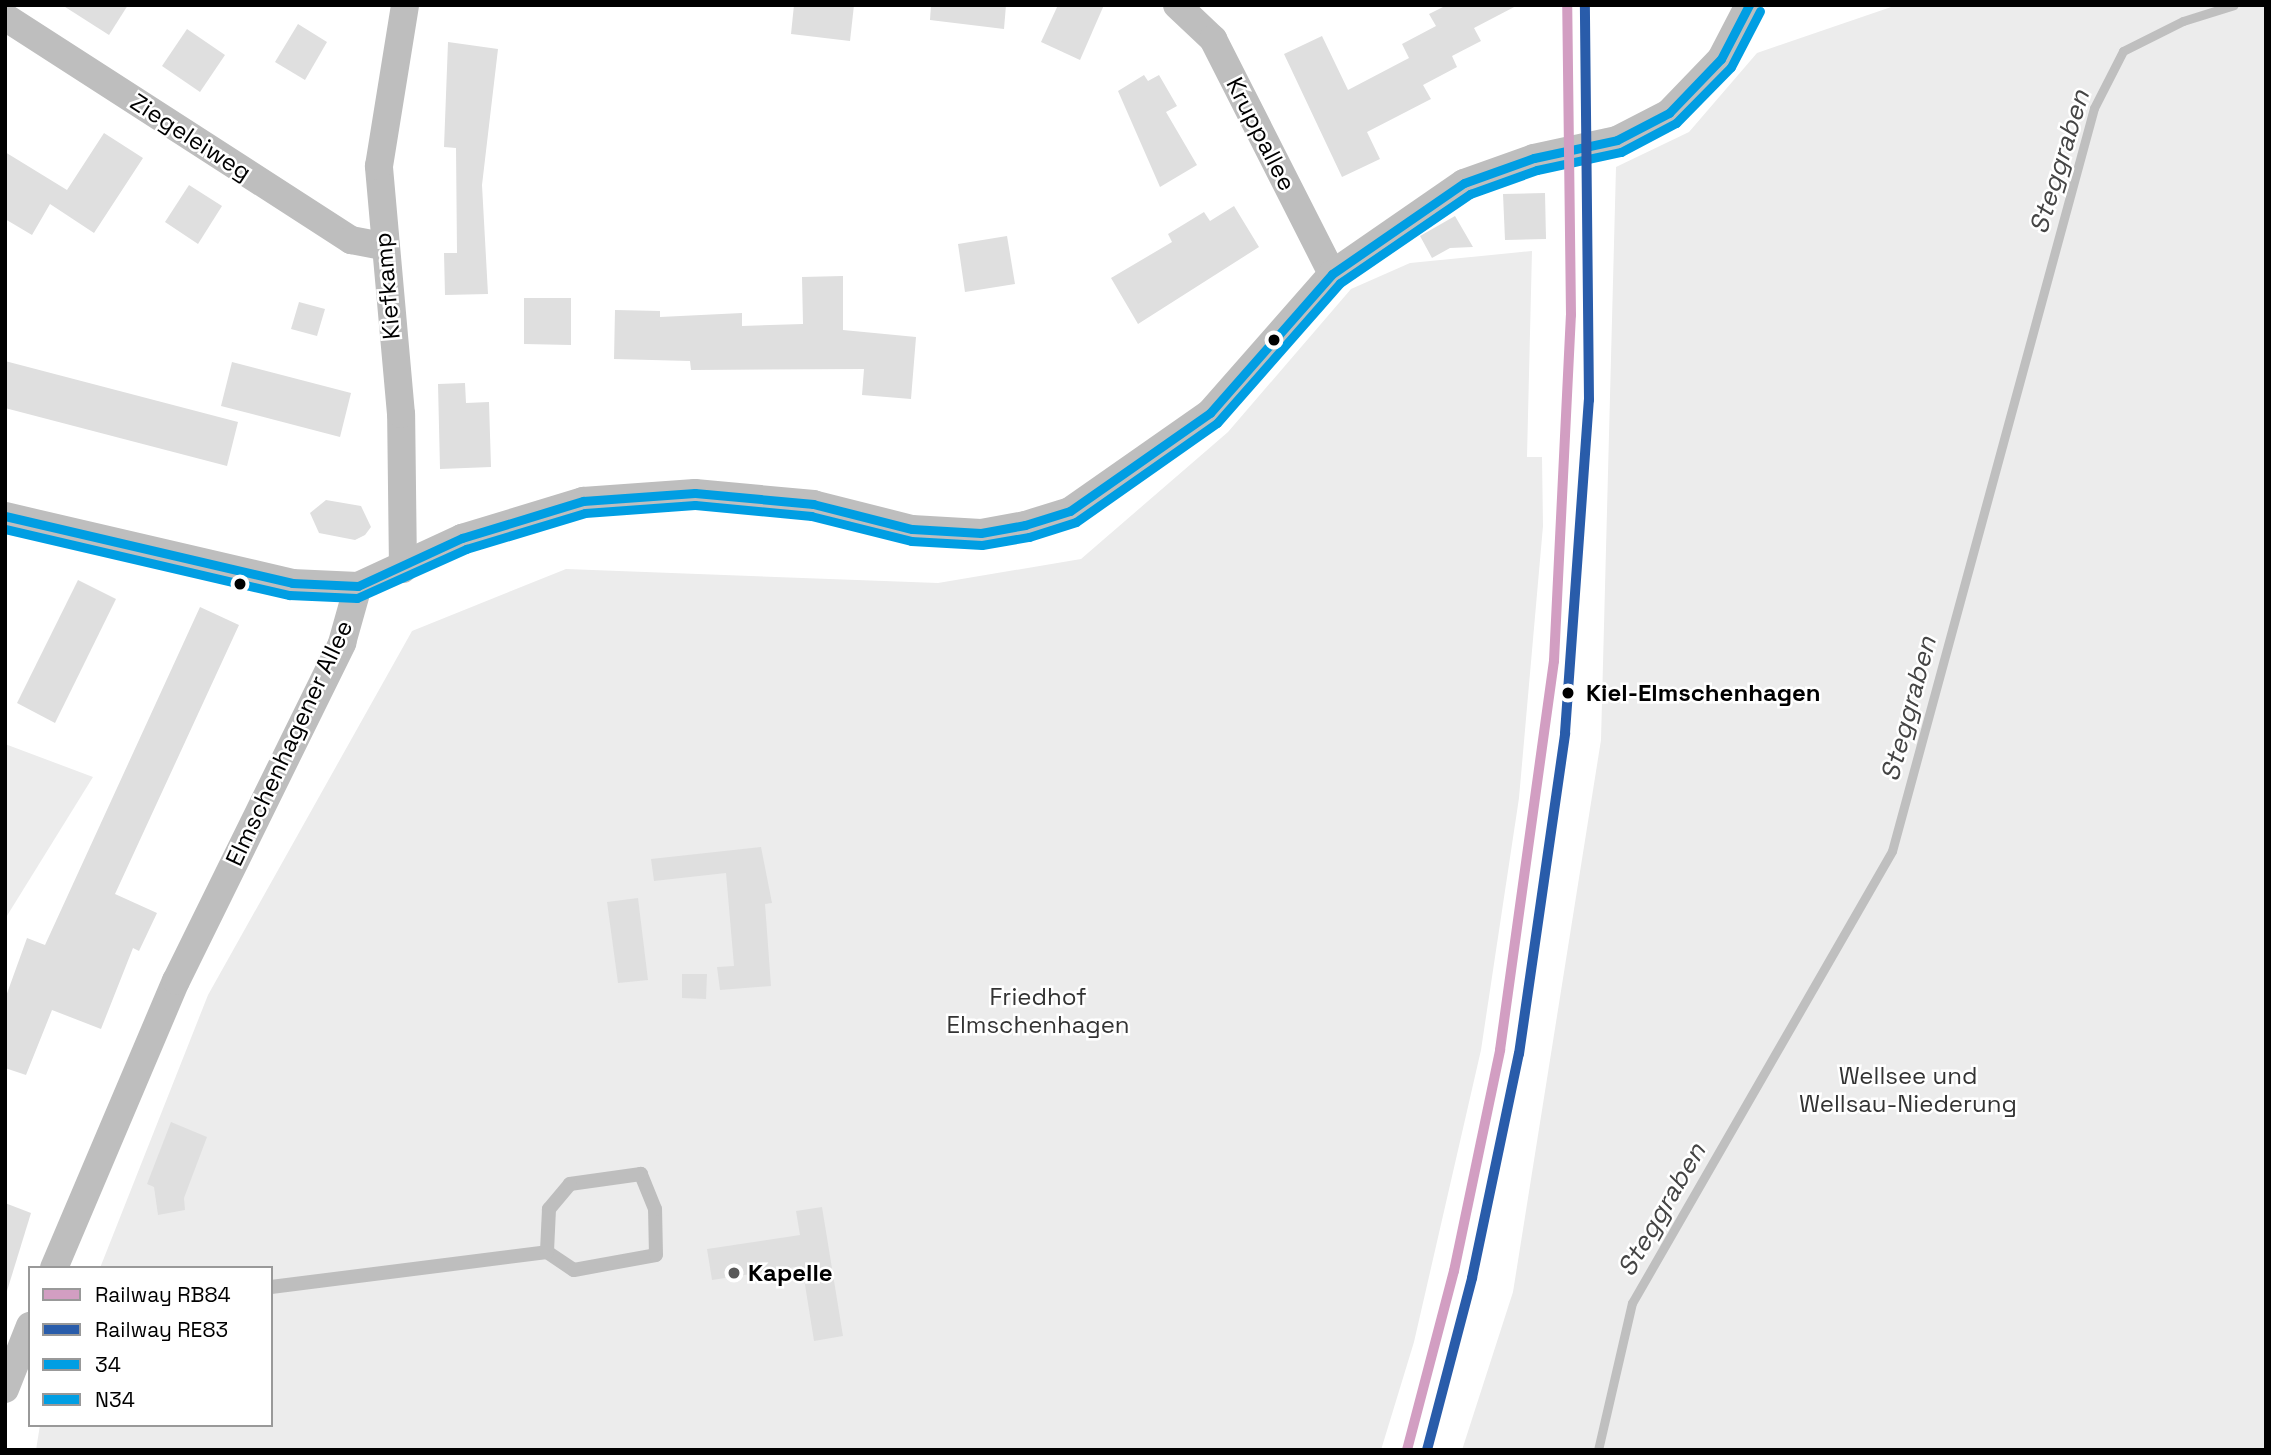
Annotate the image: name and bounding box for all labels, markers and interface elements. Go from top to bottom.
street label: Kruppallee [1220,73,1302,195]
water label: Steggraben [2023,86,2097,238]
street label: Ziegeleiweg [125,87,257,187]
street label: Kiefkamp [368,231,406,341]
unlabelled marker [1267,333,1281,347]
unlabelled marker [233,577,247,591]
street label: Elmschenhagener Allee [219,616,359,870]
water label: Steggraben [1875,633,1943,785]
place label: Kiel-Elmschenhagen [1586,679,1821,707]
marker: Kiel-Elmschenhagen [1557,682,1579,704]
park label: Friedhof Elmschenhagen [946,983,1130,1039]
park label: Wellsee und Wellsau-Niederung [1799,1062,2017,1118]
water label: Steggraben [1611,1138,1713,1282]
place label: Kapelle [748,1259,833,1287]
marker: Kapelle [726,1265,742,1281]
legend [28,1266,273,1427]
text: Railway RB84 [95,1281,231,1308]
text: Railway RE83 [95,1316,228,1343]
text: 34 [95,1351,121,1378]
text: N34 [95,1386,135,1413]

